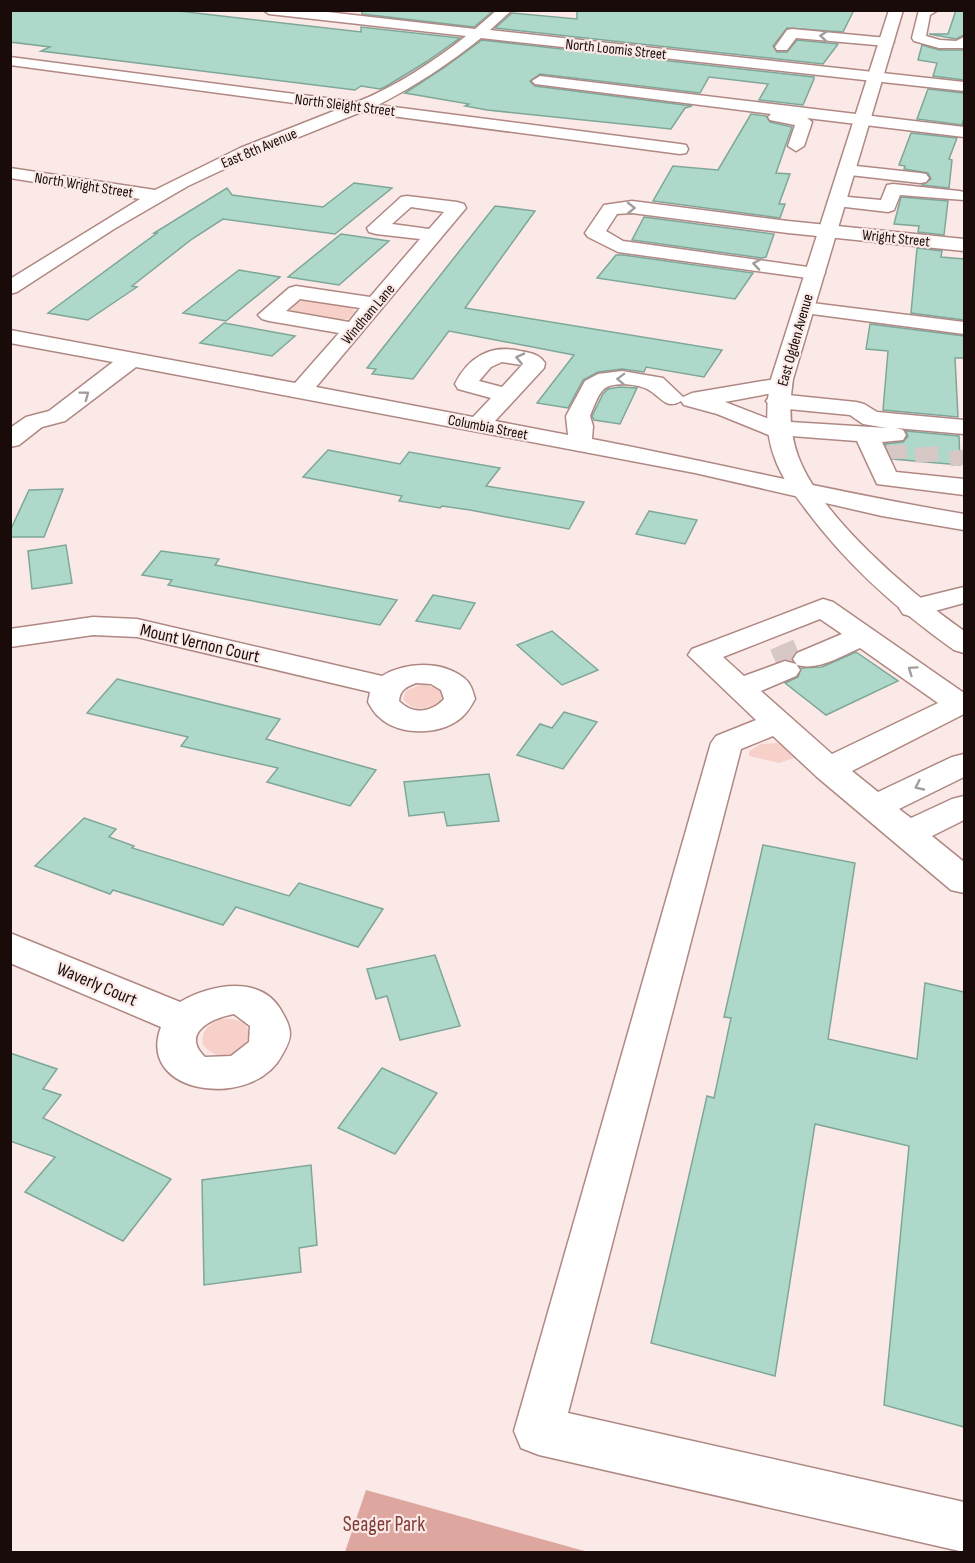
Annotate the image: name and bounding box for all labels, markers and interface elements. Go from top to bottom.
one-way arrow [819,30,828,43]
street label: North Loomis Street [565,35,668,64]
street label: North Sleight Street [294,90,397,121]
street label: East 8th Avenue [218,124,300,173]
street label: North Wright Street [33,168,135,203]
one-way arrow [627,202,636,214]
street label: Wright Street [861,226,931,252]
one-way arrow [752,259,761,271]
street label: Windham Lane [338,280,399,348]
street label: East Ogden Avenue [773,292,818,388]
one-way arrow [515,352,525,365]
one-way arrow [617,373,626,385]
one-way arrow [78,391,89,402]
street label: Columbia Street [446,410,530,445]
street label: Mount Vernon Court [138,620,262,668]
one-way arrow [908,666,919,677]
one-way arrow [915,778,926,790]
street label: Waverly Court [54,958,140,1011]
park label: Seager Park [343,1512,425,1537]

